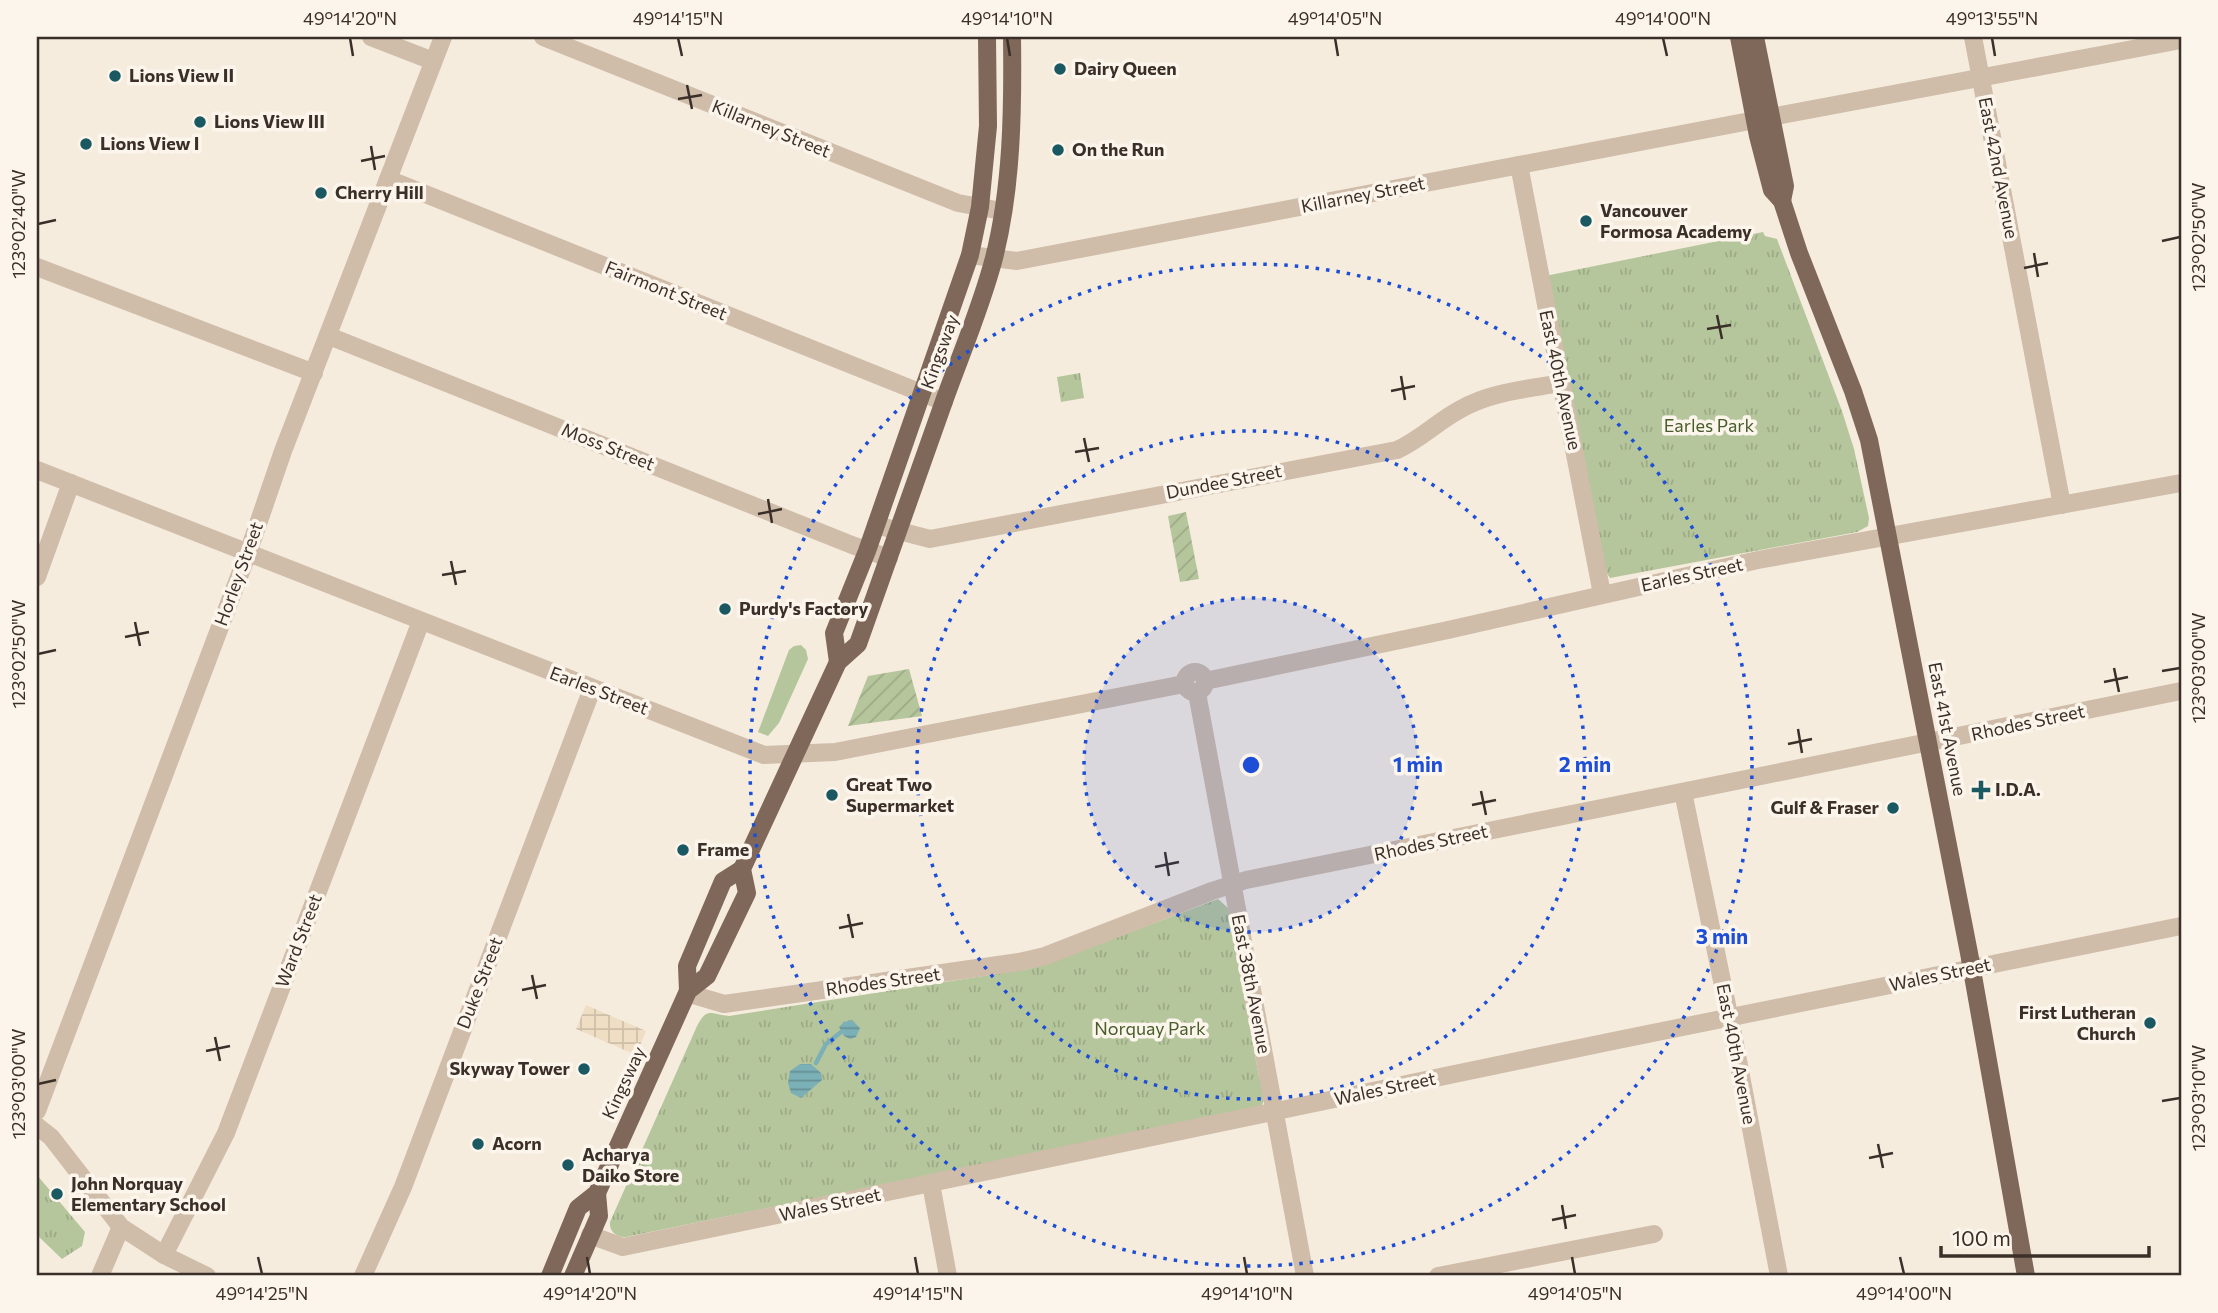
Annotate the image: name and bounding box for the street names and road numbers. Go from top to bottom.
street label: Killarney Street [709,94,834,162]
street label: East 42nd Avenue [1974,95,2023,240]
street label: Killarney Street [1299,171,1427,217]
street label: Fairmont Street [602,256,731,325]
street label: East 40th Avenue [1535,308,1587,452]
street label: Kingsway [915,311,963,392]
street label: Moss Street [559,417,658,475]
street label: Dundee Street [1164,459,1284,503]
street label: Horley Street [209,519,267,629]
street label: Earles Street [1639,552,1745,596]
street label: East 41st Avenue [1924,660,1972,798]
street label: Earles Street [547,661,652,719]
street label: Rhodes Street [1969,699,2087,745]
street label: Rhodes Street [1372,819,1490,865]
street label: Ward Street [270,891,326,991]
street label: East 38th Avenue [1228,912,1276,1055]
street label: Duke Street [452,934,507,1032]
street label: Wales Street [1887,953,1993,996]
street label: Rhodes Street [824,962,942,1000]
street label: East 40th Avenue [1713,982,1761,1126]
street label: Kingsway [597,1043,649,1122]
street label: Wales Street [1332,1067,1438,1110]
street label: Wales Street [777,1183,883,1226]

